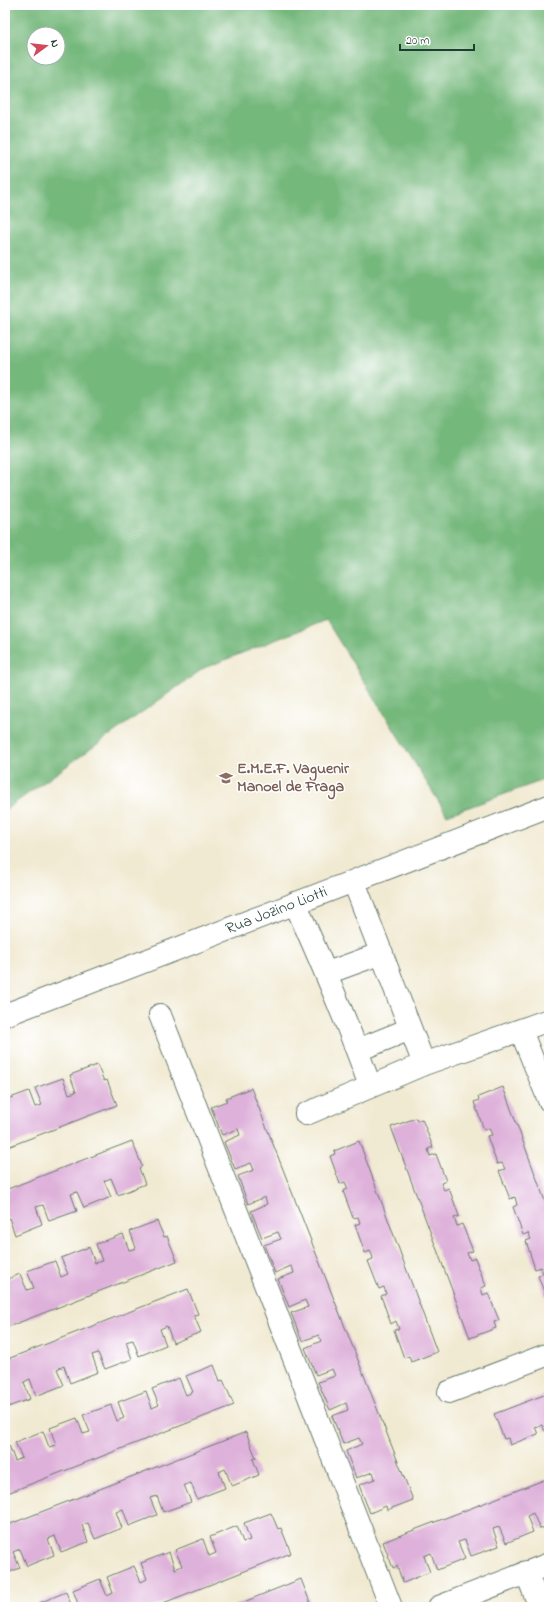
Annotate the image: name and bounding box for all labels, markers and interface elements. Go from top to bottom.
north arrow [26,26,66,66]
scale bar [400,26,474,52]
text: 20 m [406,32,429,50]
text: N [46,38,63,49]
place label: E.M.E.F. Vaguenir Manoel de Fraga [237,757,350,800]
school or university icon: E.M.E.F. Vaguenir Manoel de Fraga [218,770,234,786]
street label: Rua Jozino Liotti [222,880,331,941]

